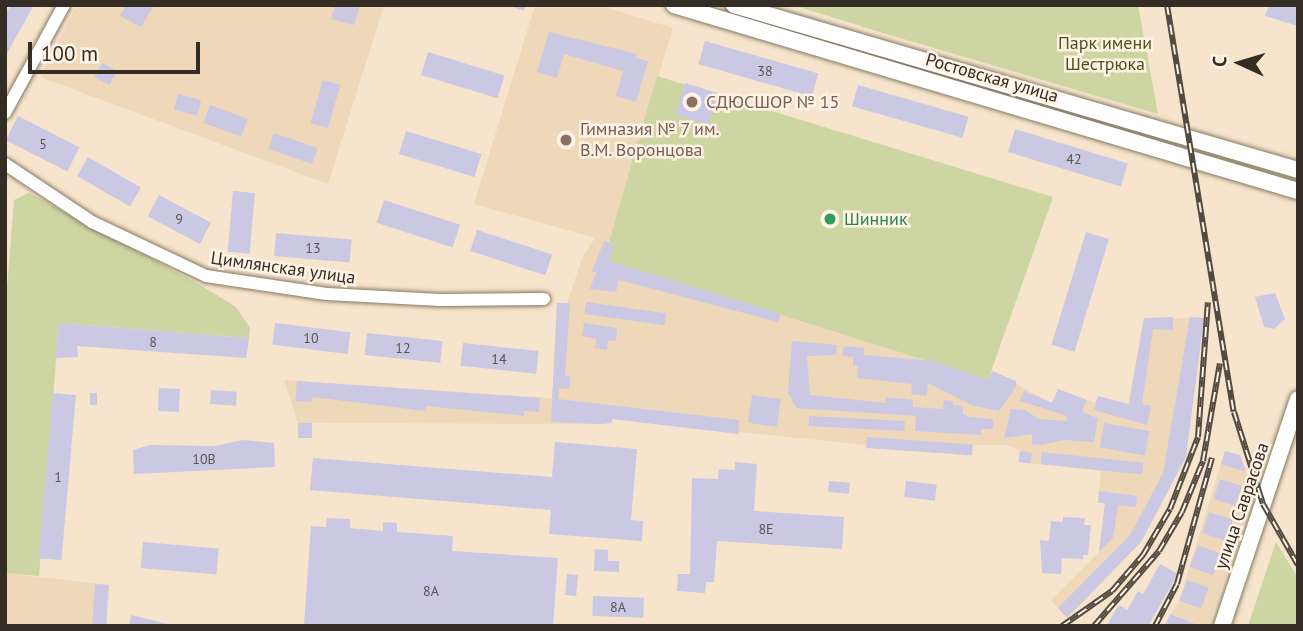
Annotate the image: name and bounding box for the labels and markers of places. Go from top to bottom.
place label: СДЮСШОР № 15 [706,91,840,113]
marker: СДЮСШОР № 15 [684,94,700,110]
place label: Гимназия № 7 им. В.М. Воронцова [580,119,720,162]
marker: Гимназия № 7 им. В.М. Воронцова [558,132,574,148]
place label: Шинник [844,208,907,230]
marker: Шинник [822,211,838,227]

